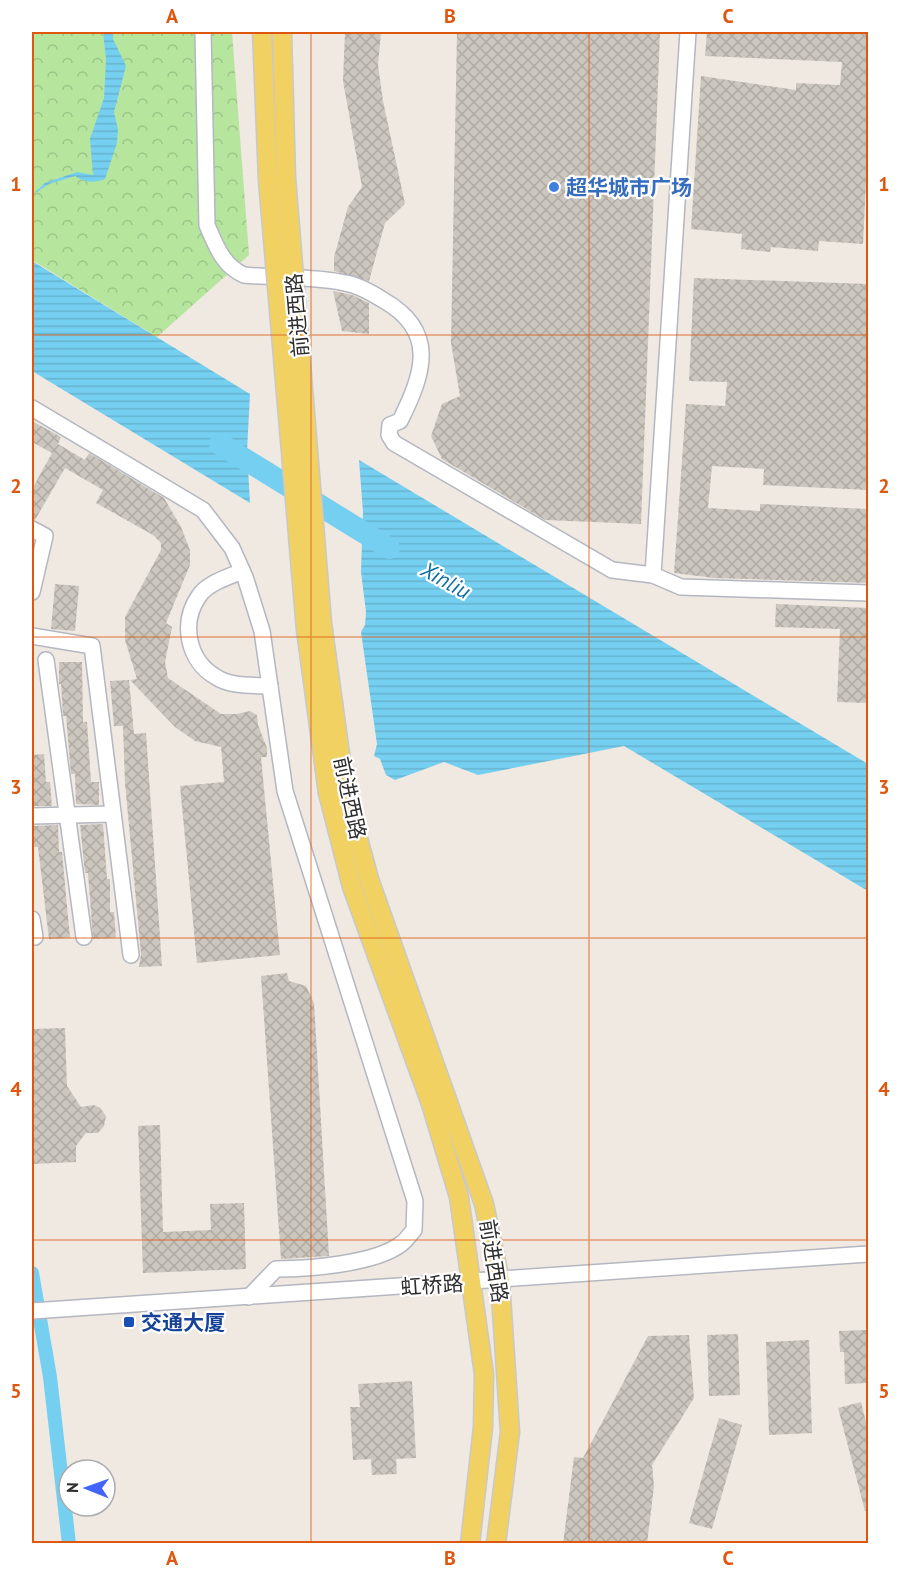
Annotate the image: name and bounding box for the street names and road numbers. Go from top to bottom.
street label: 前进西路 [280,272,314,358]
street label: 前进西路 [328,754,372,842]
street label: 前进西路 [474,1217,514,1305]
street label: 虹桥路 [400,1269,464,1301]

